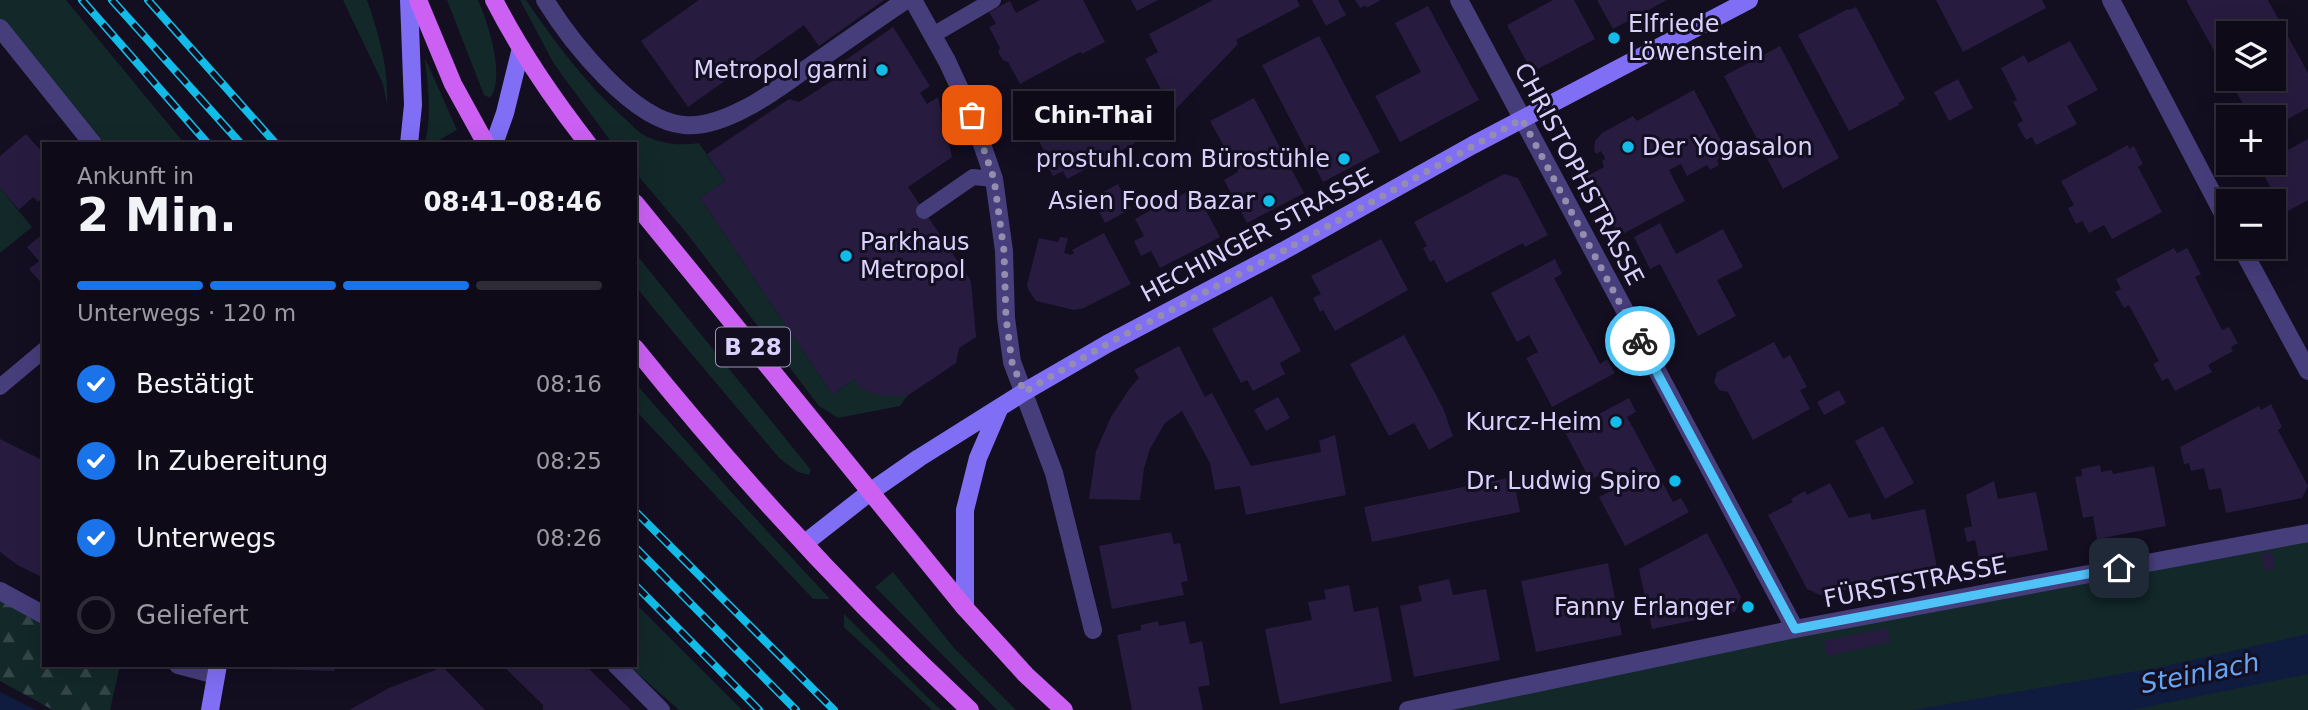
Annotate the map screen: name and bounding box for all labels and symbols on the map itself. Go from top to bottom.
place label: Elfriede Löwenstein [1628,10,1764,66]
marker: Elfriede Löwenstein [1606,30,1622,46]
place label: Metropol garni [694,56,868,84]
street label: CHRISTOPHSTRASSE [1509,58,1649,290]
marker: Metropol garni [874,62,890,78]
pin [942,85,1002,145]
callout: Chin-Thai [1014,90,1175,140]
place label: Der Yogasalon [1642,133,1813,161]
marker: Der Yogasalon [1620,139,1636,155]
place label: prostuhl.com Bürostühle [1036,145,1330,173]
marker: prostuhl.com Bürostühle [1336,151,1352,167]
street label: HECHINGER STRASSE [1136,162,1378,308]
place label: Asien Food Bazar [1048,187,1255,215]
marker: Asien Food Bazar [1261,193,1277,209]
place label: Parkhaus Metropol [860,228,970,284]
marker: Parkhaus Metropol [838,248,854,264]
courier [1605,306,1675,376]
road number: B 28 [716,328,790,366]
place label: Kurcz-Heim [1466,408,1602,436]
marker: Kurcz-Heim [1608,414,1624,430]
place label: Dr. Ludwig Spiro [1466,467,1661,495]
marker: Dr. Ludwig Spiro [1667,473,1683,489]
pin [2089,538,2149,598]
street label: FÜRSTSTRASSE [1821,550,2009,613]
place label: Fanny Erlanger [1554,593,1734,621]
marker: Fanny Erlanger [1740,599,1756,615]
water label: Steinlach [2138,647,2262,699]

